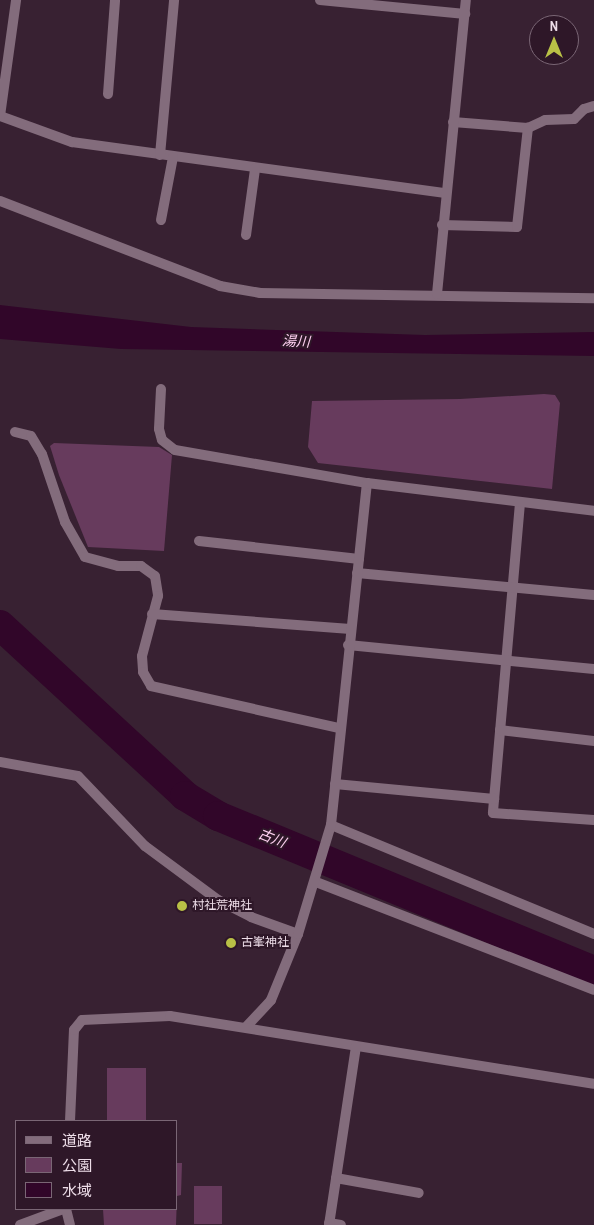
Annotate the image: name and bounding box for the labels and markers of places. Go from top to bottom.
place label: 村社荒神社 [192,899,252,913]
marker: 村社荒神社 [176,900,188,912]
place label: 古峯神社 [241,936,289,950]
marker: 古峯神社 [225,937,237,949]

